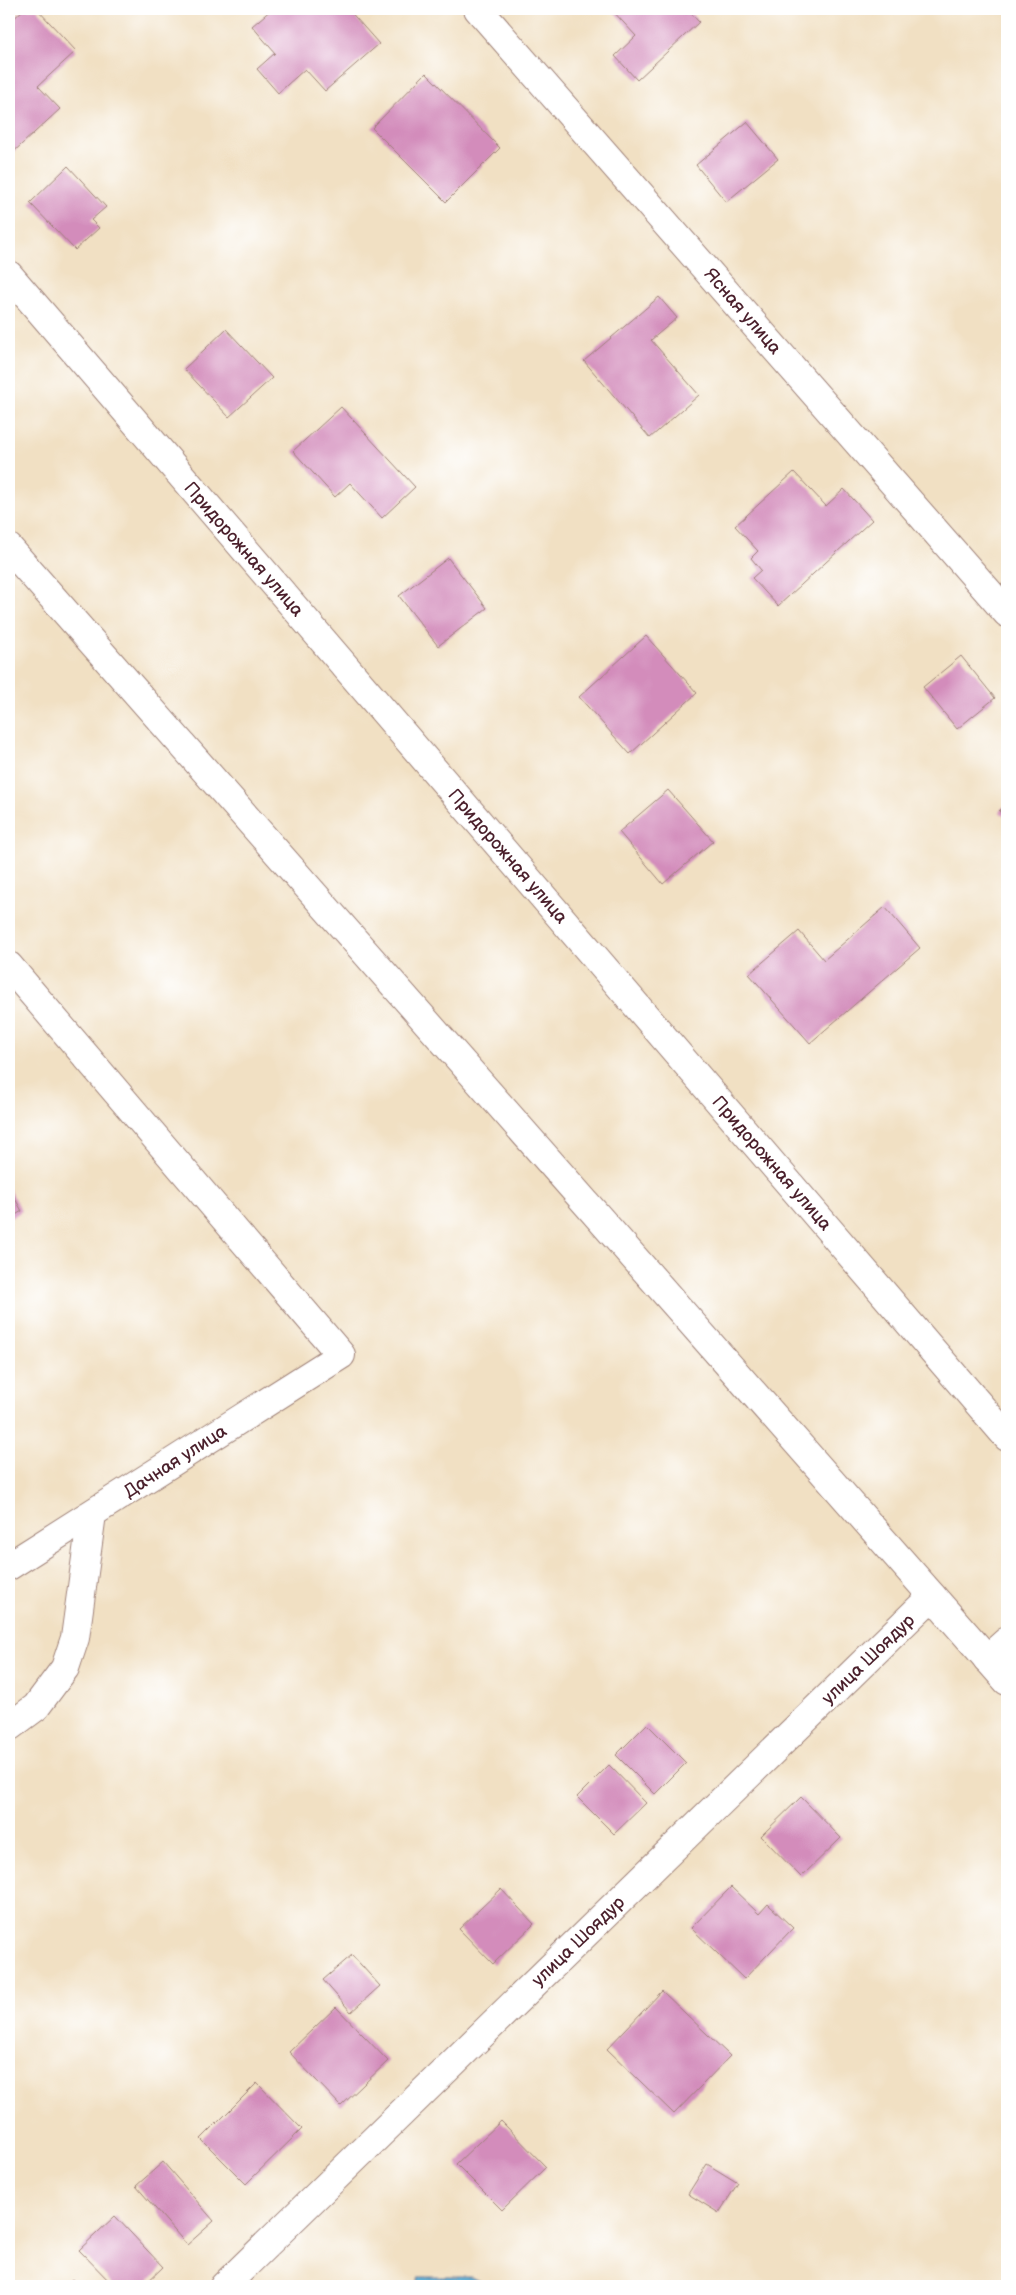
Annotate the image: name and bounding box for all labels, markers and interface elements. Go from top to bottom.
street label: Ясная улица [700,264,786,359]
street label: Придорожная улица [180,478,308,621]
street label: Придорожная улица [444,785,572,928]
street label: Придорожная улица [708,1092,836,1235]
street label: Дачная улица [120,1420,231,1502]
street label: улица Шоядур [818,1610,919,1709]
street label: улица Шоядур [528,1892,629,1991]

